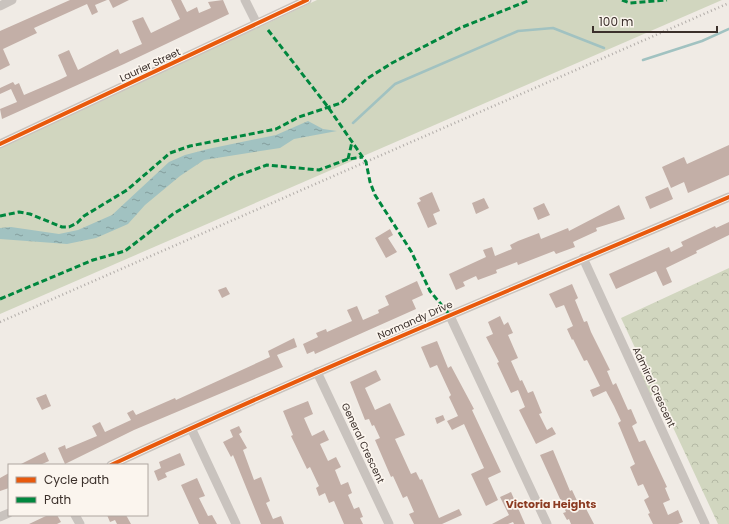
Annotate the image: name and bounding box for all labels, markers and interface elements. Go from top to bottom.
scale bar [593,8,717,34]
text: 100 m [599,13,633,30]
street label: Laurier Street [117,44,183,86]
street label: Normandy Drive [375,297,455,343]
street label: Admiral Crescent [629,344,679,430]
street label: General Crescent [338,400,388,486]
legend [8,464,148,516]
text: Cycle path [44,471,109,488]
text: Path [44,491,71,508]
district label: Victoria Heights [506,496,596,512]

